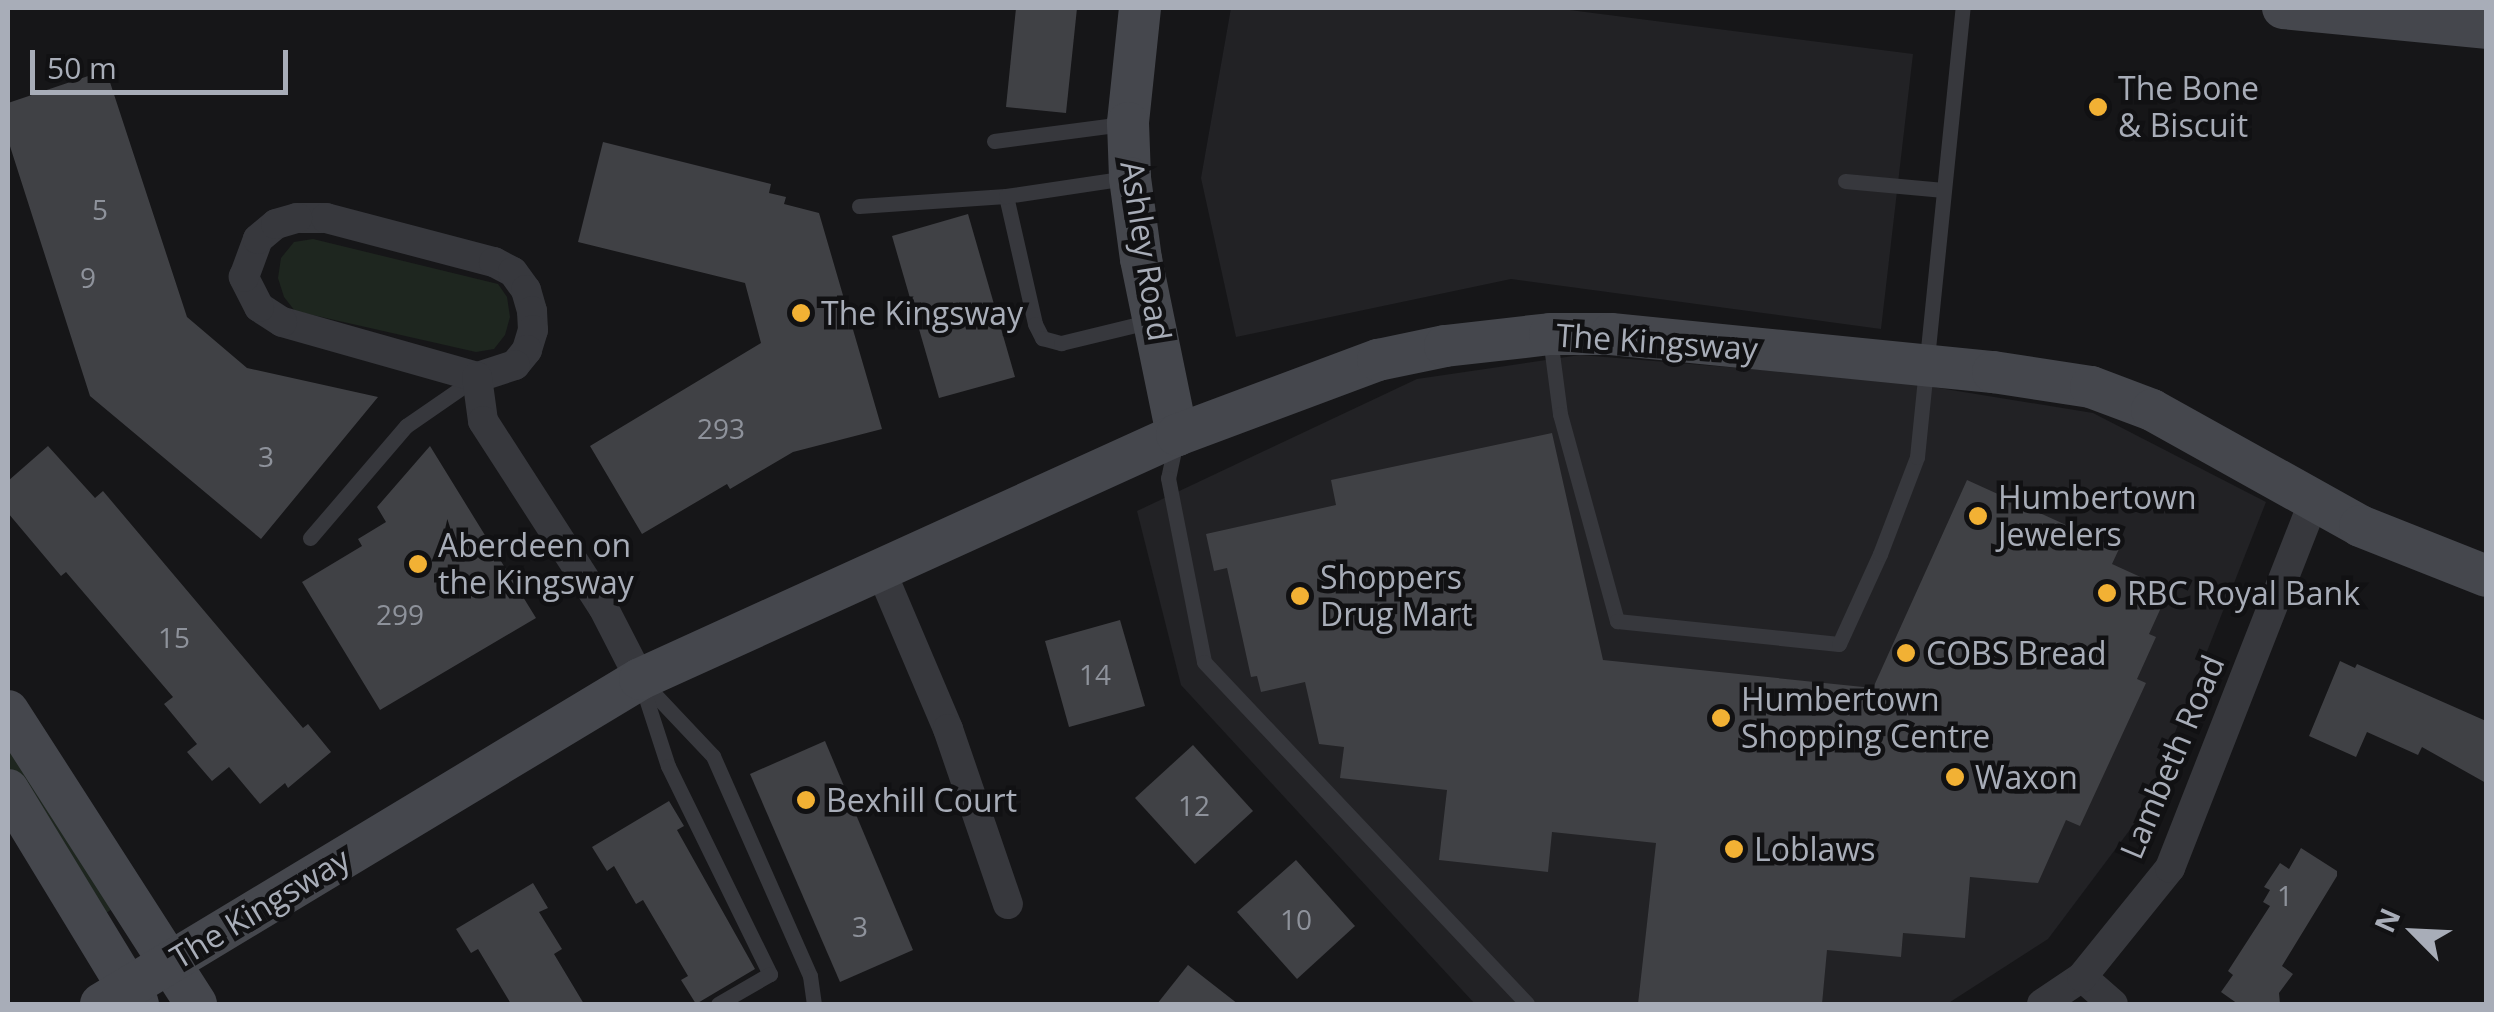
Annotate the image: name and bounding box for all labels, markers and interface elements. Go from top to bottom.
scale bar [35,30,292,92]
text: 50 m [47,47,117,88]
place label: The Bone & Biscuit [2118,70,2259,145]
marker: The Bone & Biscuit [2087,96,2109,118]
street label: Ashley Road [1113,158,1179,344]
house number: 5 [92,192,108,226]
house number: 9 [80,260,96,294]
place label: The Kingsway [821,294,1023,332]
marker: The Kingsway [790,302,812,324]
street label: The Kingsway [1555,316,1759,368]
house number: 293 [697,411,745,445]
house number: 3 [258,439,274,473]
place label: Humbertown Jewelers [1998,479,2197,554]
marker: Humbertown Jewelers [1967,505,1989,527]
place label: Aberdeen on the Kingsway [438,527,634,602]
marker: Aberdeen on the Kingsway [407,553,429,575]
place label: Shoppers Drug Mart [1320,559,1473,634]
place label: RBC Royal Bank [2127,574,2360,612]
marker: RBC Royal Bank [2096,582,2118,604]
marker: Shoppers Drug Mart [1289,585,1311,607]
house number: 299 [376,597,424,631]
house number: 15 [158,620,190,654]
place label: COBS Bread [1926,634,2107,672]
marker: COBS Bread [1895,642,1917,664]
street label: Lambeth Road [2112,649,2232,865]
house number: 14 [1079,657,1111,691]
place label: Humbertown Shopping Centre [1741,681,1990,756]
marker: Humbertown Shopping Centre [1710,707,1732,729]
place label: Waxon [1975,758,2078,796]
marker: Waxon [1944,766,1966,788]
place label: Bexhill Court [826,781,1017,819]
house number: 12 [1178,788,1210,822]
marker: Bexhill Court [795,789,817,811]
place label: Loblaws [1754,830,1875,868]
marker: Loblaws [1723,838,1745,860]
street label: The Kingsway [164,840,356,976]
house number: 1 [2277,878,2293,912]
north arrow [2364,882,2464,982]
house number: 10 [1280,902,1312,936]
text: N [2365,902,2409,938]
house number: 3 [852,909,868,943]

